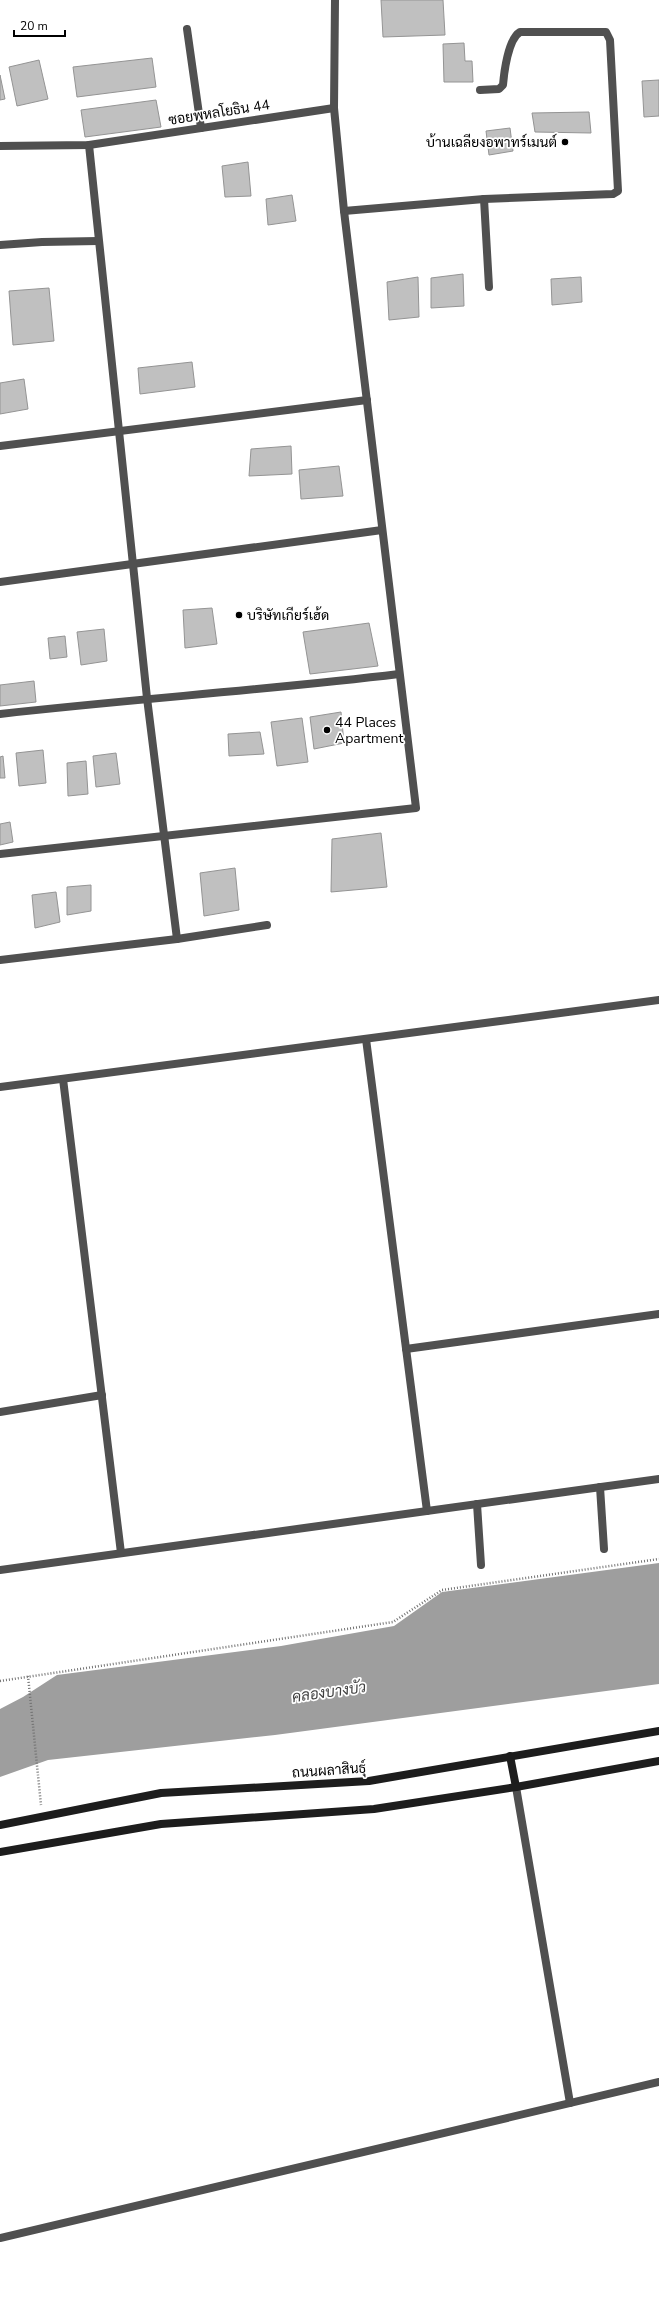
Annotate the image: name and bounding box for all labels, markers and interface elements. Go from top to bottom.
scale bar [14,12,65,38]
text: 20 m [20,18,48,34]
street label: ซอยพหลโยธิน 44 [167,95,271,130]
place label: บ้านเฉลียงอพาทร์เมนต์ [426,133,557,152]
marker: บ้านเฉลียงอพาทร์เมนต์ [560,137,570,147]
place label: บริษัทเกียร์เฮ้ด [247,606,329,625]
marker: บริษัทเกียร์เฮ้ด [234,610,244,620]
place label: 44 Places Apartment [335,713,403,748]
marker: 44 Places Apartment [322,725,332,735]
water label: คลองบางบัว [291,1677,368,1707]
street label: ถนนผลาสินธุ์ [291,1758,367,1783]

